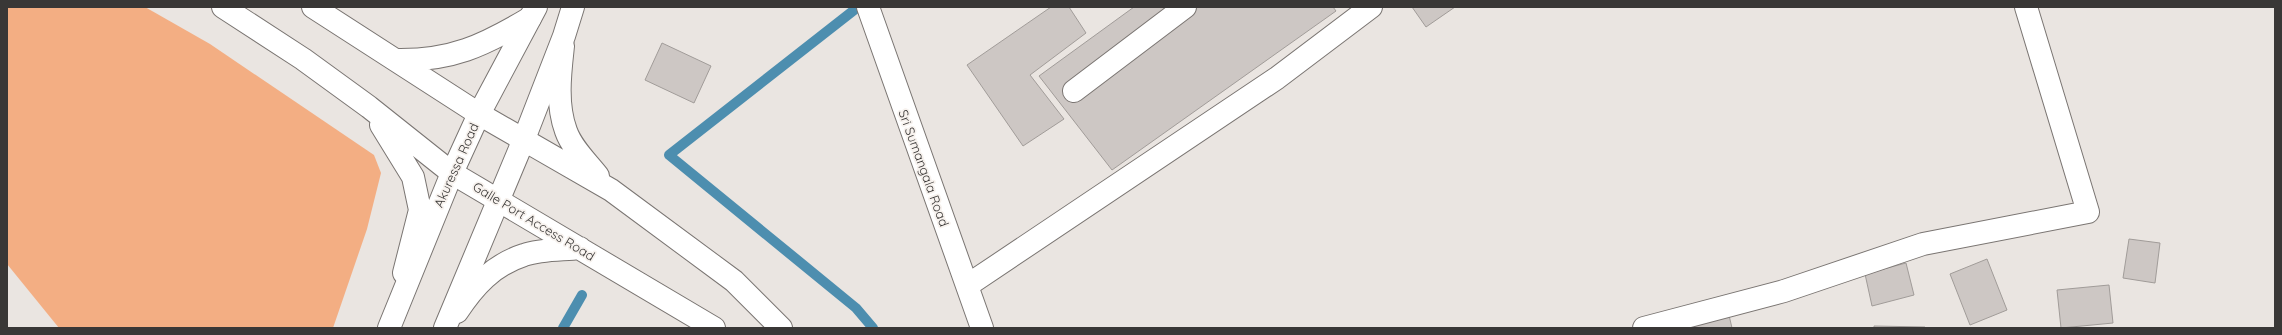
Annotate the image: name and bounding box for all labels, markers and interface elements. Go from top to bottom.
street label: Sri Sumangala Road [895,107,953,229]
street label: Akuressa Road [430,120,482,210]
street label: Galle Port Access Road [470,178,598,264]

